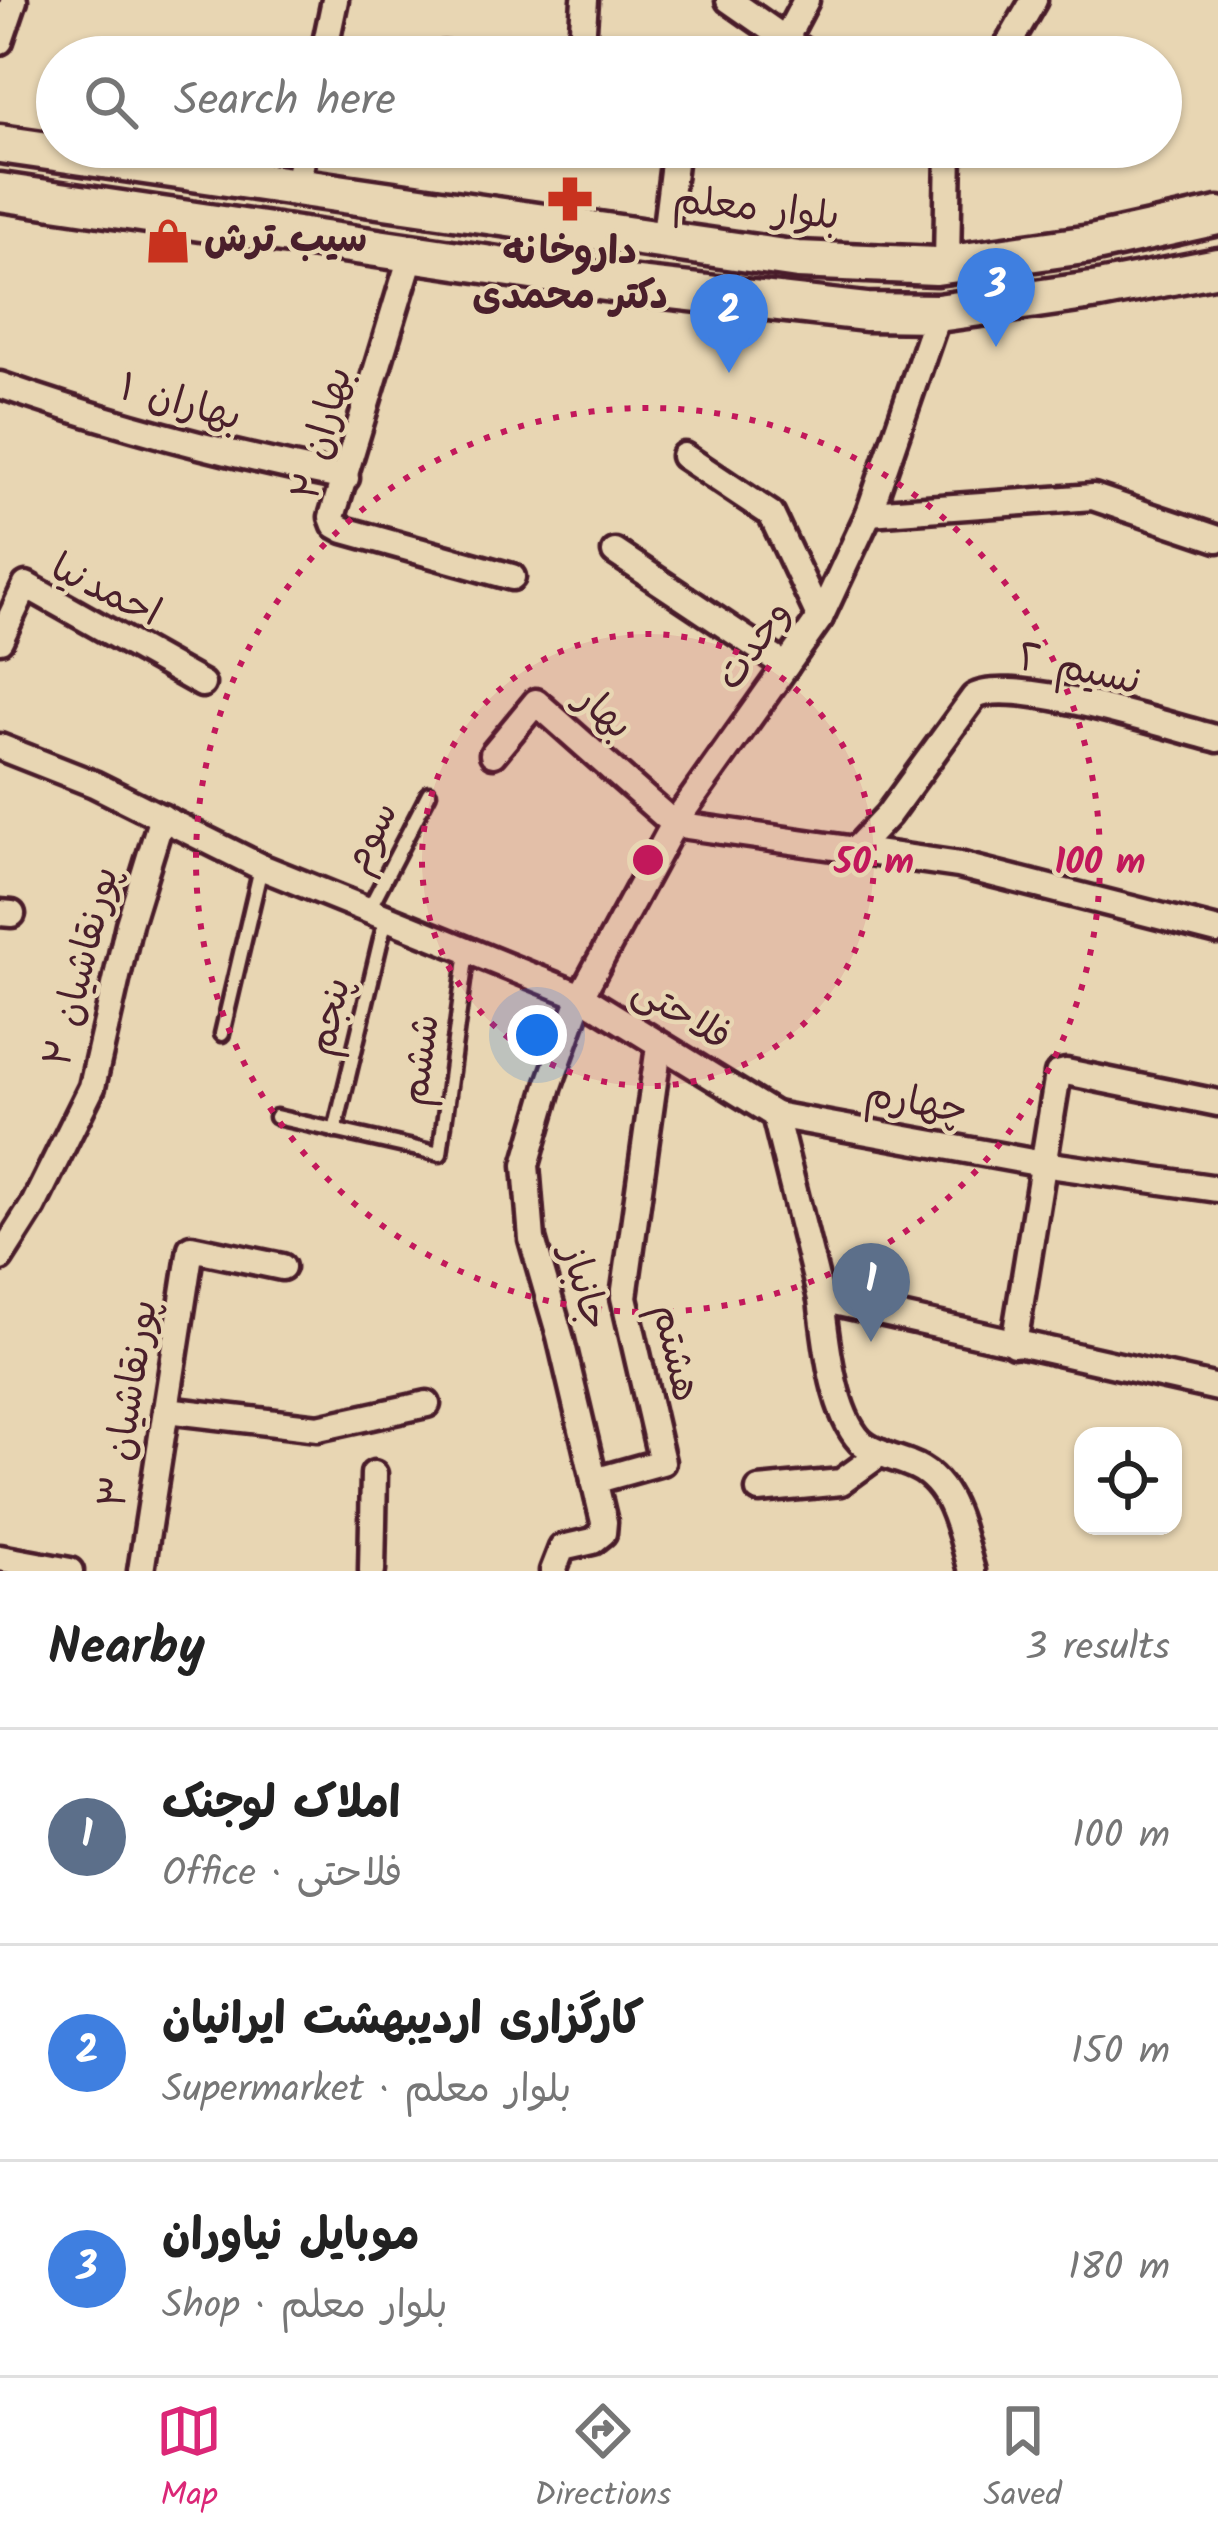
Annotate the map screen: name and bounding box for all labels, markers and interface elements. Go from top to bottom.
search box [36,36,1182,168]
text: Search here [174,66,396,138]
icon: search [78,69,144,135]
street label: بلوار معلم [670,170,842,250]
pharmacy icon: داروخانه دکتر محمدی [545,174,595,224]
place label: سیب ترش [204,210,367,272]
shop icon: سیب ترش [143,216,193,266]
place label: داروخانه دکتر محمدی [472,222,668,329]
pin: 3 [957,248,1035,347]
pin: 2 [690,274,768,373]
street label: بهاران ۱ [112,358,248,450]
street label: بهاران ۲ [276,360,372,508]
street label: احمدنیا [39,539,171,645]
street label: وحدت [701,588,809,704]
street label: نسیم ٢ [1012,628,1146,714]
street label: بهار [558,669,646,757]
street label: سوم [328,791,416,885]
text: 50 m [833,835,914,892]
text: 100 m [1054,835,1146,892]
centre of rings [627,839,669,881]
street label: پورنقاشیان ۲ [28,860,138,1074]
street label: فلاحتی [620,961,742,1069]
street label: پنجم [292,972,370,1062]
your location [507,1005,567,1065]
street label: ششم [385,1010,459,1110]
street label: چهارم [860,1065,972,1143]
street label: جانباز [541,1235,625,1338]
pin: 1 [832,1243,910,1342]
street label: پورنقاشیان ۳ [83,1295,177,1513]
street label: هشتم [633,1298,715,1408]
map controls [1074,1427,1182,1535]
button: locate [1074,1427,1182,1535]
text: Nearby [48,1609,205,1690]
text: 3 results [1025,1618,1170,1680]
text: املاک لوجنک [162,1769,400,1841]
text: 1 [81,1806,93,1868]
text: 100 m [1072,1806,1170,1868]
text: Office · فلاحتی [162,1844,402,1906]
text: کارگزاری اردیبهشت ایرانیان [162,1985,644,2057]
text: 2 [76,2022,98,2084]
text: 150 m [1071,2022,1170,2084]
text: Supermarket · بلوار معلم [162,2060,571,2122]
text: موبایل نیاوران [162,2201,420,2273]
text: 3 [76,2238,98,2300]
text: 180 m [1068,2238,1170,2300]
text: Shop · بلوار معلم [162,2276,448,2338]
tab: Map [156,2398,222,2523]
tab: Directions [534,2398,671,2523]
tab: Saved [984,2398,1062,2523]

